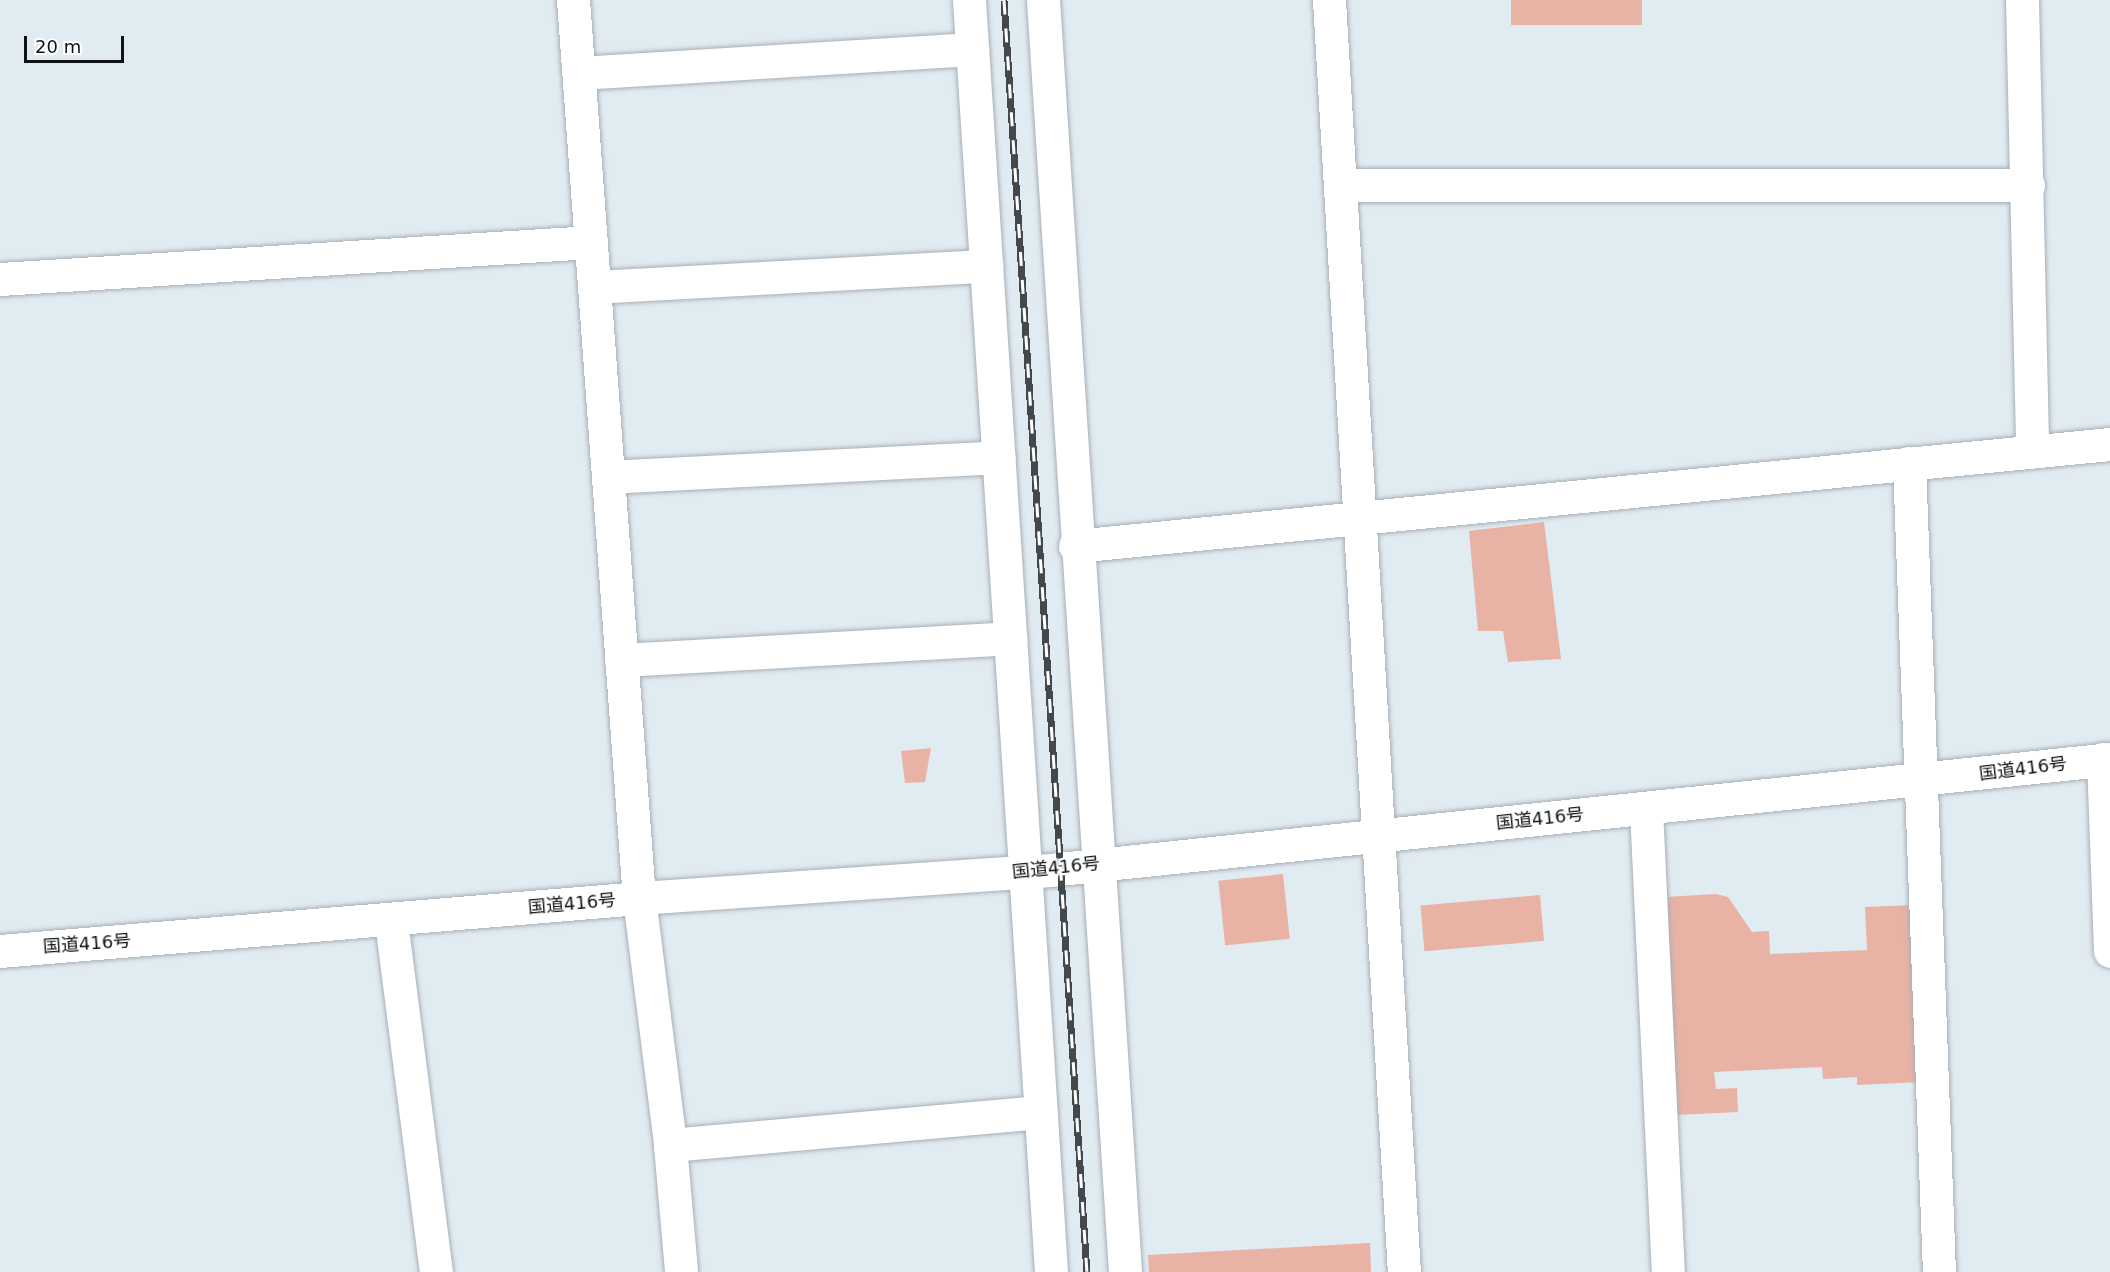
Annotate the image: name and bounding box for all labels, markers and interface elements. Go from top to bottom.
scale bar [27,24,128,62]
text: 20 m [35,36,81,57]
street label: 国道416号 [1978,753,2068,785]
street label: 国道416号 [1495,804,1585,834]
street label: 国道416号 [1011,853,1101,883]
street label: 国道416号 [527,889,617,919]
street label: 国道416号 [42,930,132,958]

